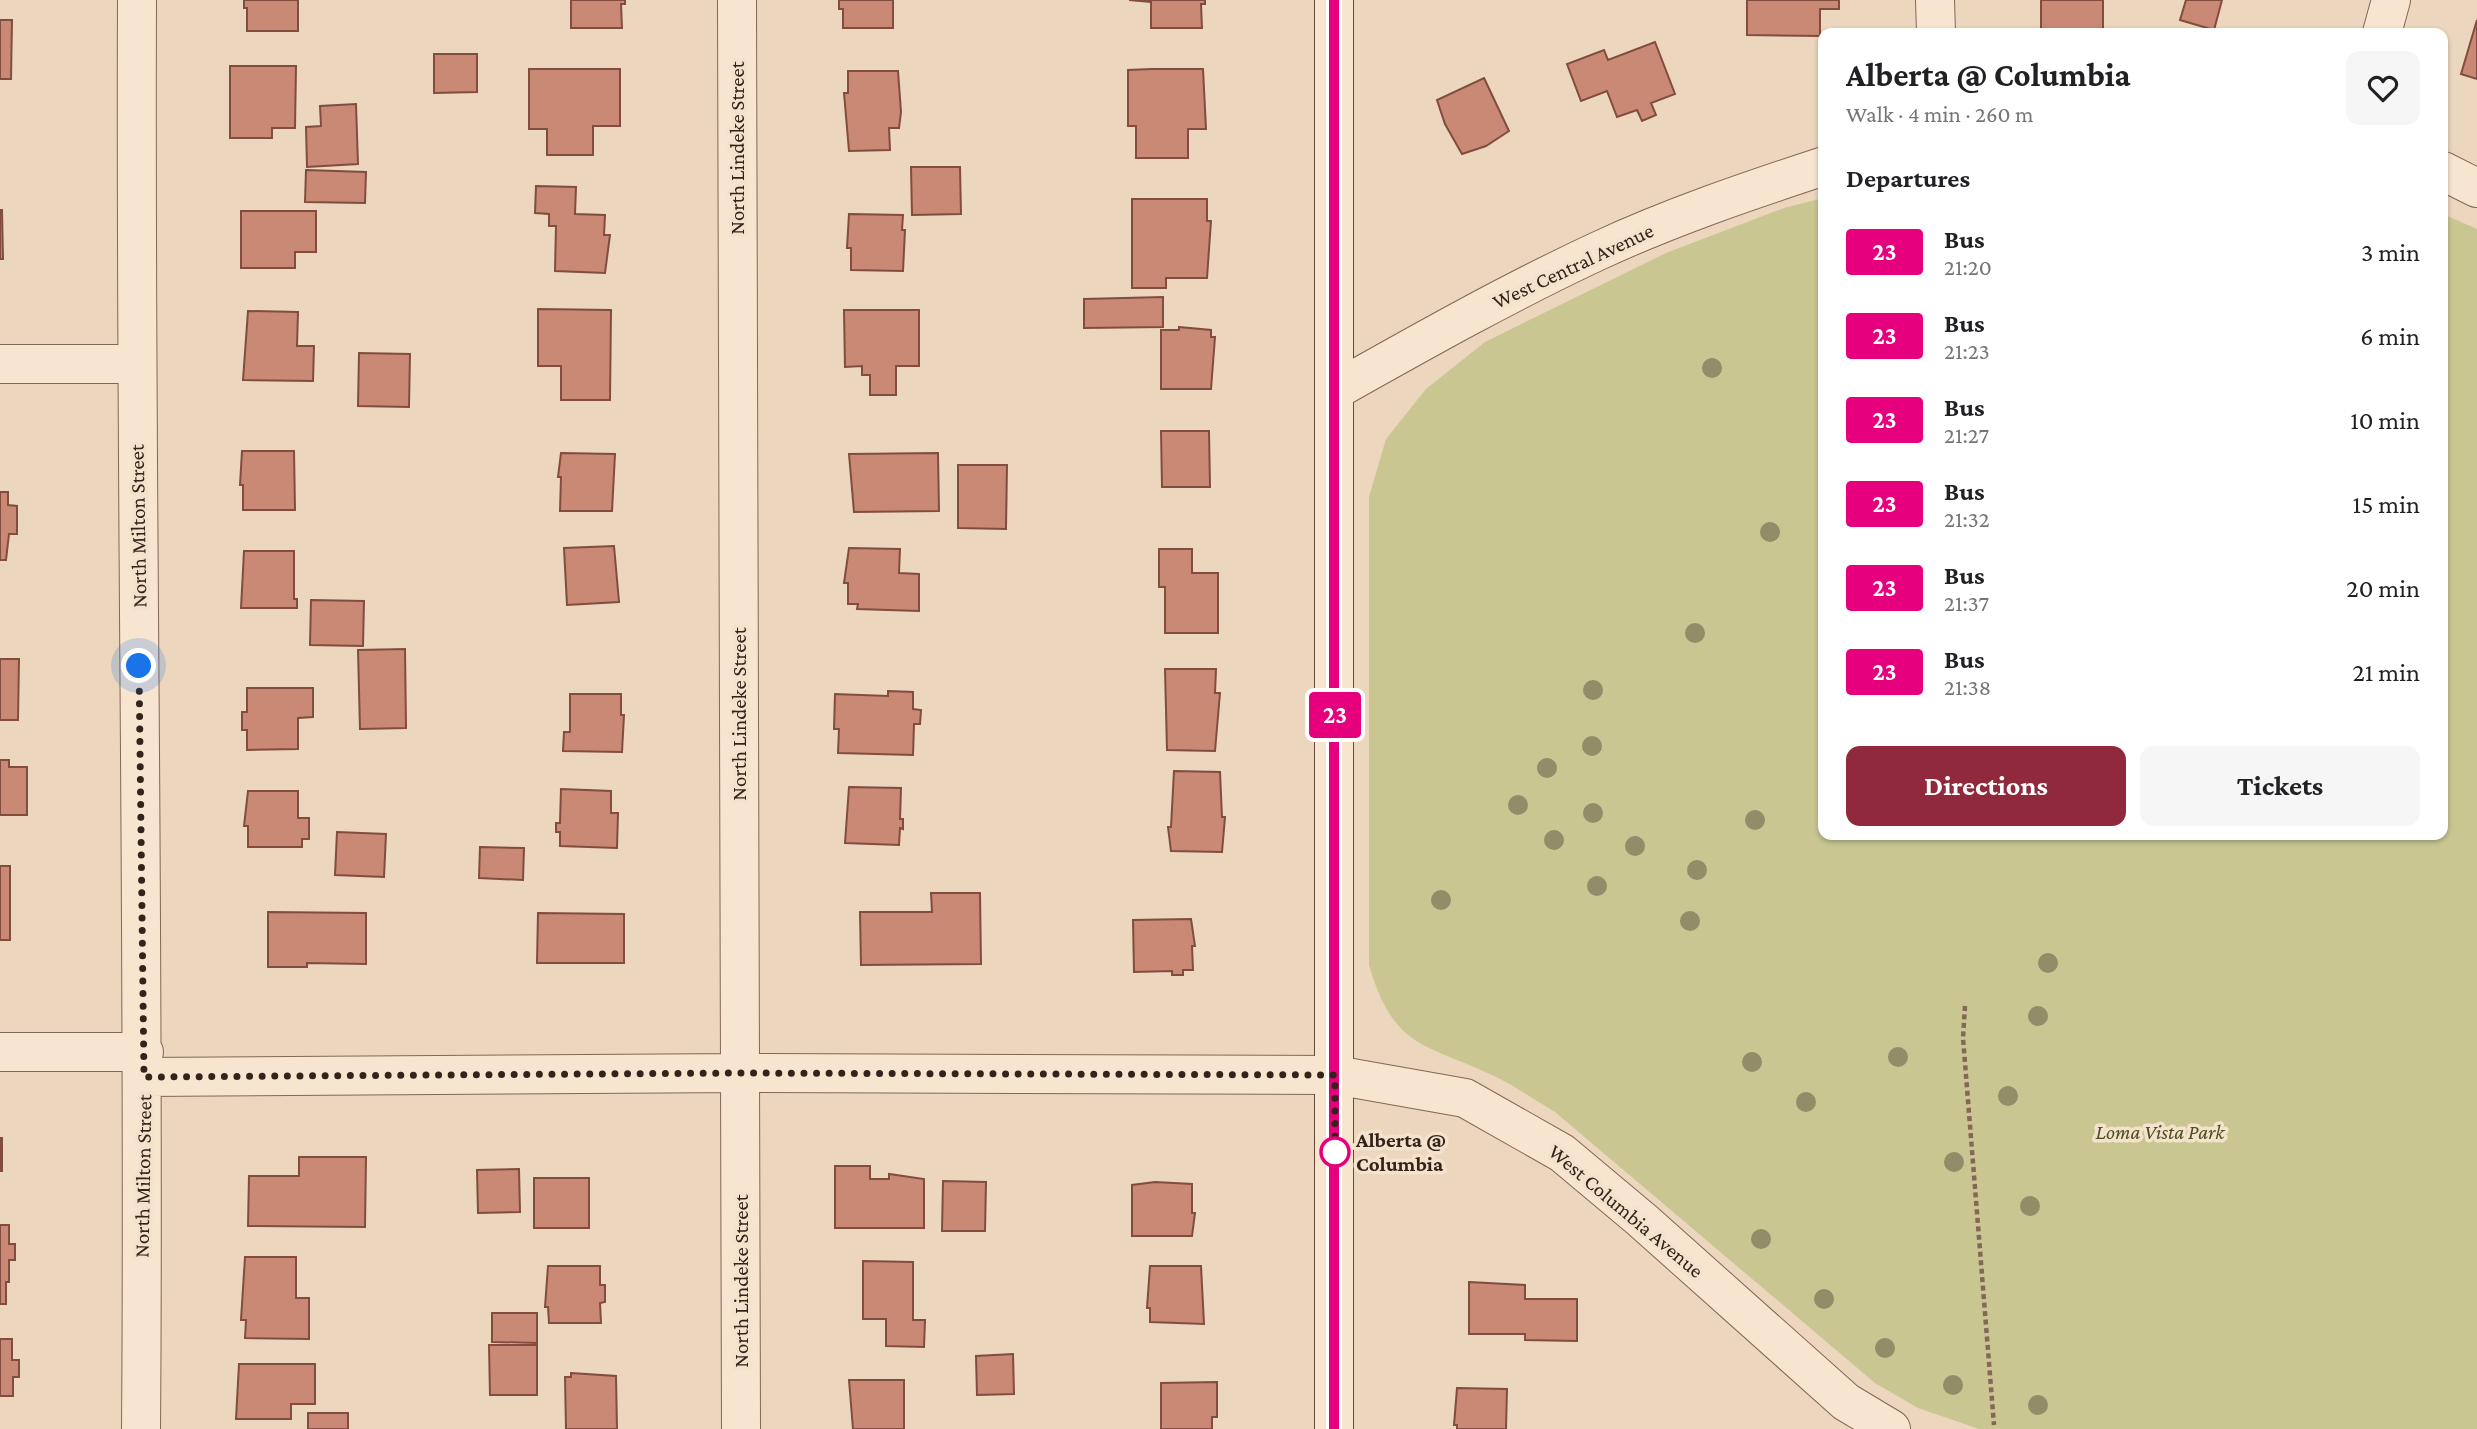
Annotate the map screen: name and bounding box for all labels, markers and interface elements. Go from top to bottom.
button: heart [2346,51,2420,125]
text: Alberta @ Columbia [1846,56,2131,93]
street label: North Lindeke Street [725,60,749,235]
text: Walk · 4 min · 260 m [1846,101,2033,127]
text: Departures [1846,164,1970,193]
street label: West Central Avenue [1489,218,1657,314]
text: Bus [1944,225,1985,254]
text: 23 [1873,238,1896,265]
text: 3 min [2361,238,2420,267]
text: 21:20 [1944,254,1992,280]
text: Bus [1944,309,1985,338]
text: 23 [1873,322,1896,349]
text: 6 min [2360,322,2420,351]
text: 21:23 [1944,338,1990,364]
text: Bus [1944,393,1985,422]
text: 23 [1873,406,1896,433]
text: 10 min [2350,406,2420,435]
text: 21:27 [1944,422,1989,448]
street label: North Milton Street [125,443,151,608]
text: Bus [1944,477,1985,506]
text: 23 [1873,490,1896,517]
text: 15 min [2353,490,2420,519]
text: 21:32 [1944,506,1990,532]
text: Bus [1944,561,1985,590]
text: 23 [1873,574,1896,601]
text: 20 min [2346,574,2420,603]
text: 21:37 [1944,590,1989,616]
street label: North Lindeke Street [727,626,751,801]
text: Bus [1944,645,1985,674]
your location [121,648,156,683]
text: 23 [1873,658,1896,685]
text: 21 min [2352,658,2420,687]
text: 21:38 [1944,674,1991,700]
line badge: 23 [1304,692,1366,738]
text: 23 [1323,701,1347,728]
button: Directions [1846,746,2126,826]
button: Tickets [2140,746,2420,826]
street label: North Milton Street [130,1093,156,1258]
park label: Loma Vista Park [2096,1120,2225,1144]
place label: Alberta @ Columbia [1355,1128,1446,1176]
marker: Alberta @ Columbia [1320,1137,1350,1167]
street label: West Columbia Avenue [1544,1139,1708,1283]
street label: North Lindeke Street [729,1193,753,1368]

